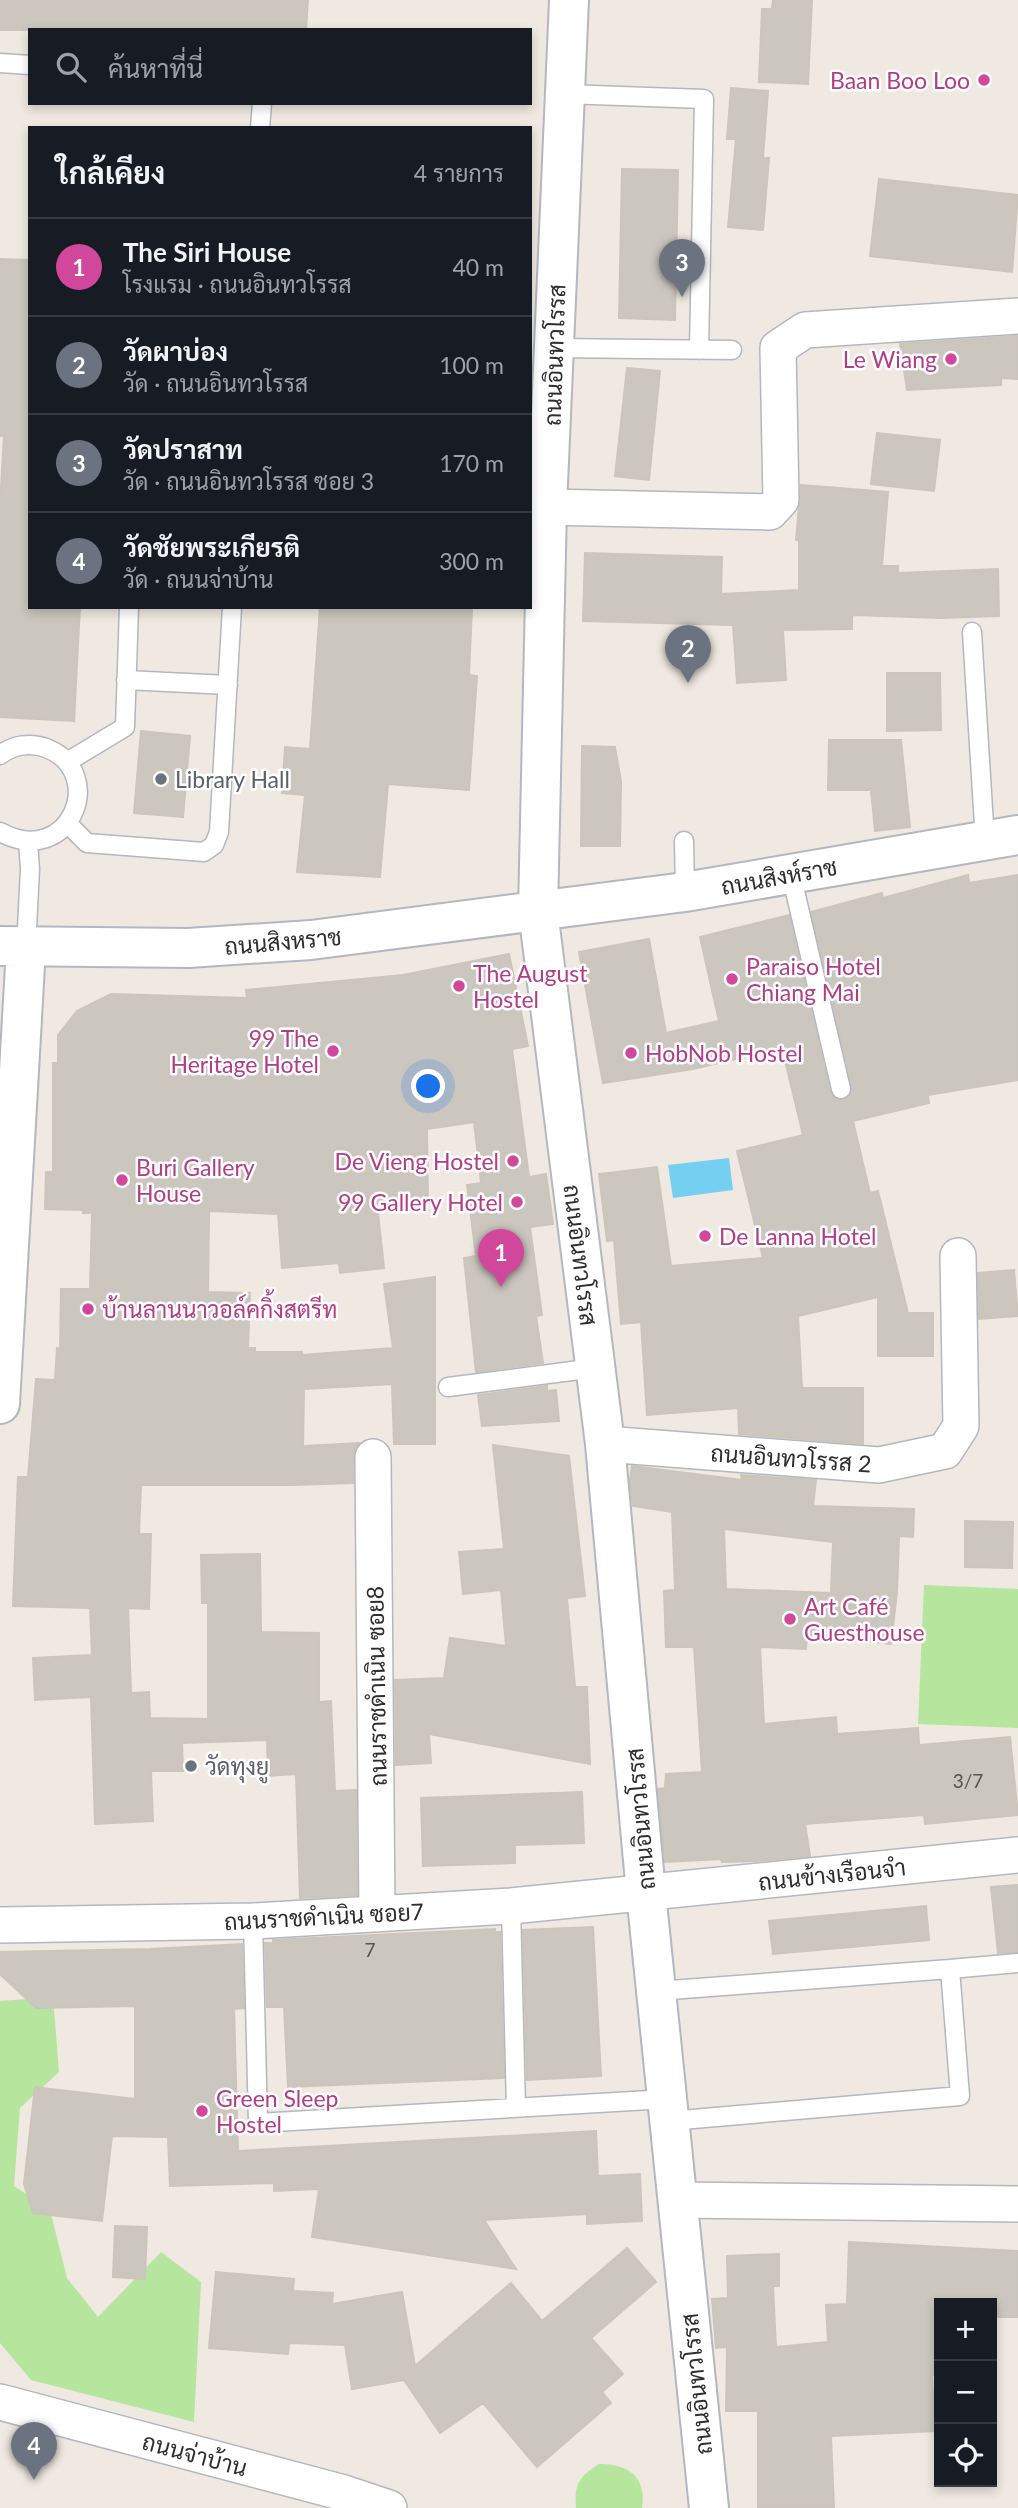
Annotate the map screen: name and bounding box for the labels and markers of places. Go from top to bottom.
place label: Baan Boo Loo [830,66,970,94]
marker: Baan Boo Loo [976,72,992,88]
pin: 3 [659,239,705,297]
place label: Le Wiang [843,345,937,373]
marker: Le Wiang [943,351,959,367]
pin: 2 [665,625,711,683]
place label: Library Hall [175,765,290,793]
marker: Library Hall [153,771,169,787]
place label: Paraiso Hotel Chiang Mai [746,952,881,1006]
place label: The August Hostel [473,959,588,1013]
marker: Paraiso Hotel Chiang Mai [724,971,740,987]
marker: The August Hostel [451,978,467,994]
place label: 99 The Heritage Hotel [170,1024,319,1078]
place label: HobNob Hostel [645,1039,803,1067]
marker: 99 The Heritage Hotel [325,1043,341,1059]
marker: HobNob Hostel [623,1045,639,1061]
place label: De Vieng Hostel [335,1147,499,1175]
place label: Buri Gallery House [136,1153,255,1207]
marker: De Vieng Hostel [505,1153,521,1169]
marker: Buri Gallery House [114,1172,130,1188]
place label: 99 Gallery Hotel [338,1188,503,1216]
marker: 99 Gallery Hotel [509,1194,525,1210]
place label: De Lanna Hotel [719,1222,876,1250]
marker: De Lanna Hotel [697,1228,713,1244]
pin: 1 [478,1229,524,1287]
place label: บ้านลานนาวอล์คกิ้งสตรีท [102,1289,337,1323]
marker: บ้านลานนาวอล์คกิ้งสตรีท [80,1301,96,1317]
place label: Art Café Guesthouse [804,1592,925,1646]
marker: Art Café Guesthouse [782,1611,798,1627]
place label: วัดทุงยู [205,1752,269,1784]
marker: วัดทุงยู [183,1758,199,1774]
place label: Green Sleep Hostel [216,2084,338,2138]
marker: Green Sleep Hostel [194,2103,210,2119]
pin: 4 [11,2422,57,2480]

